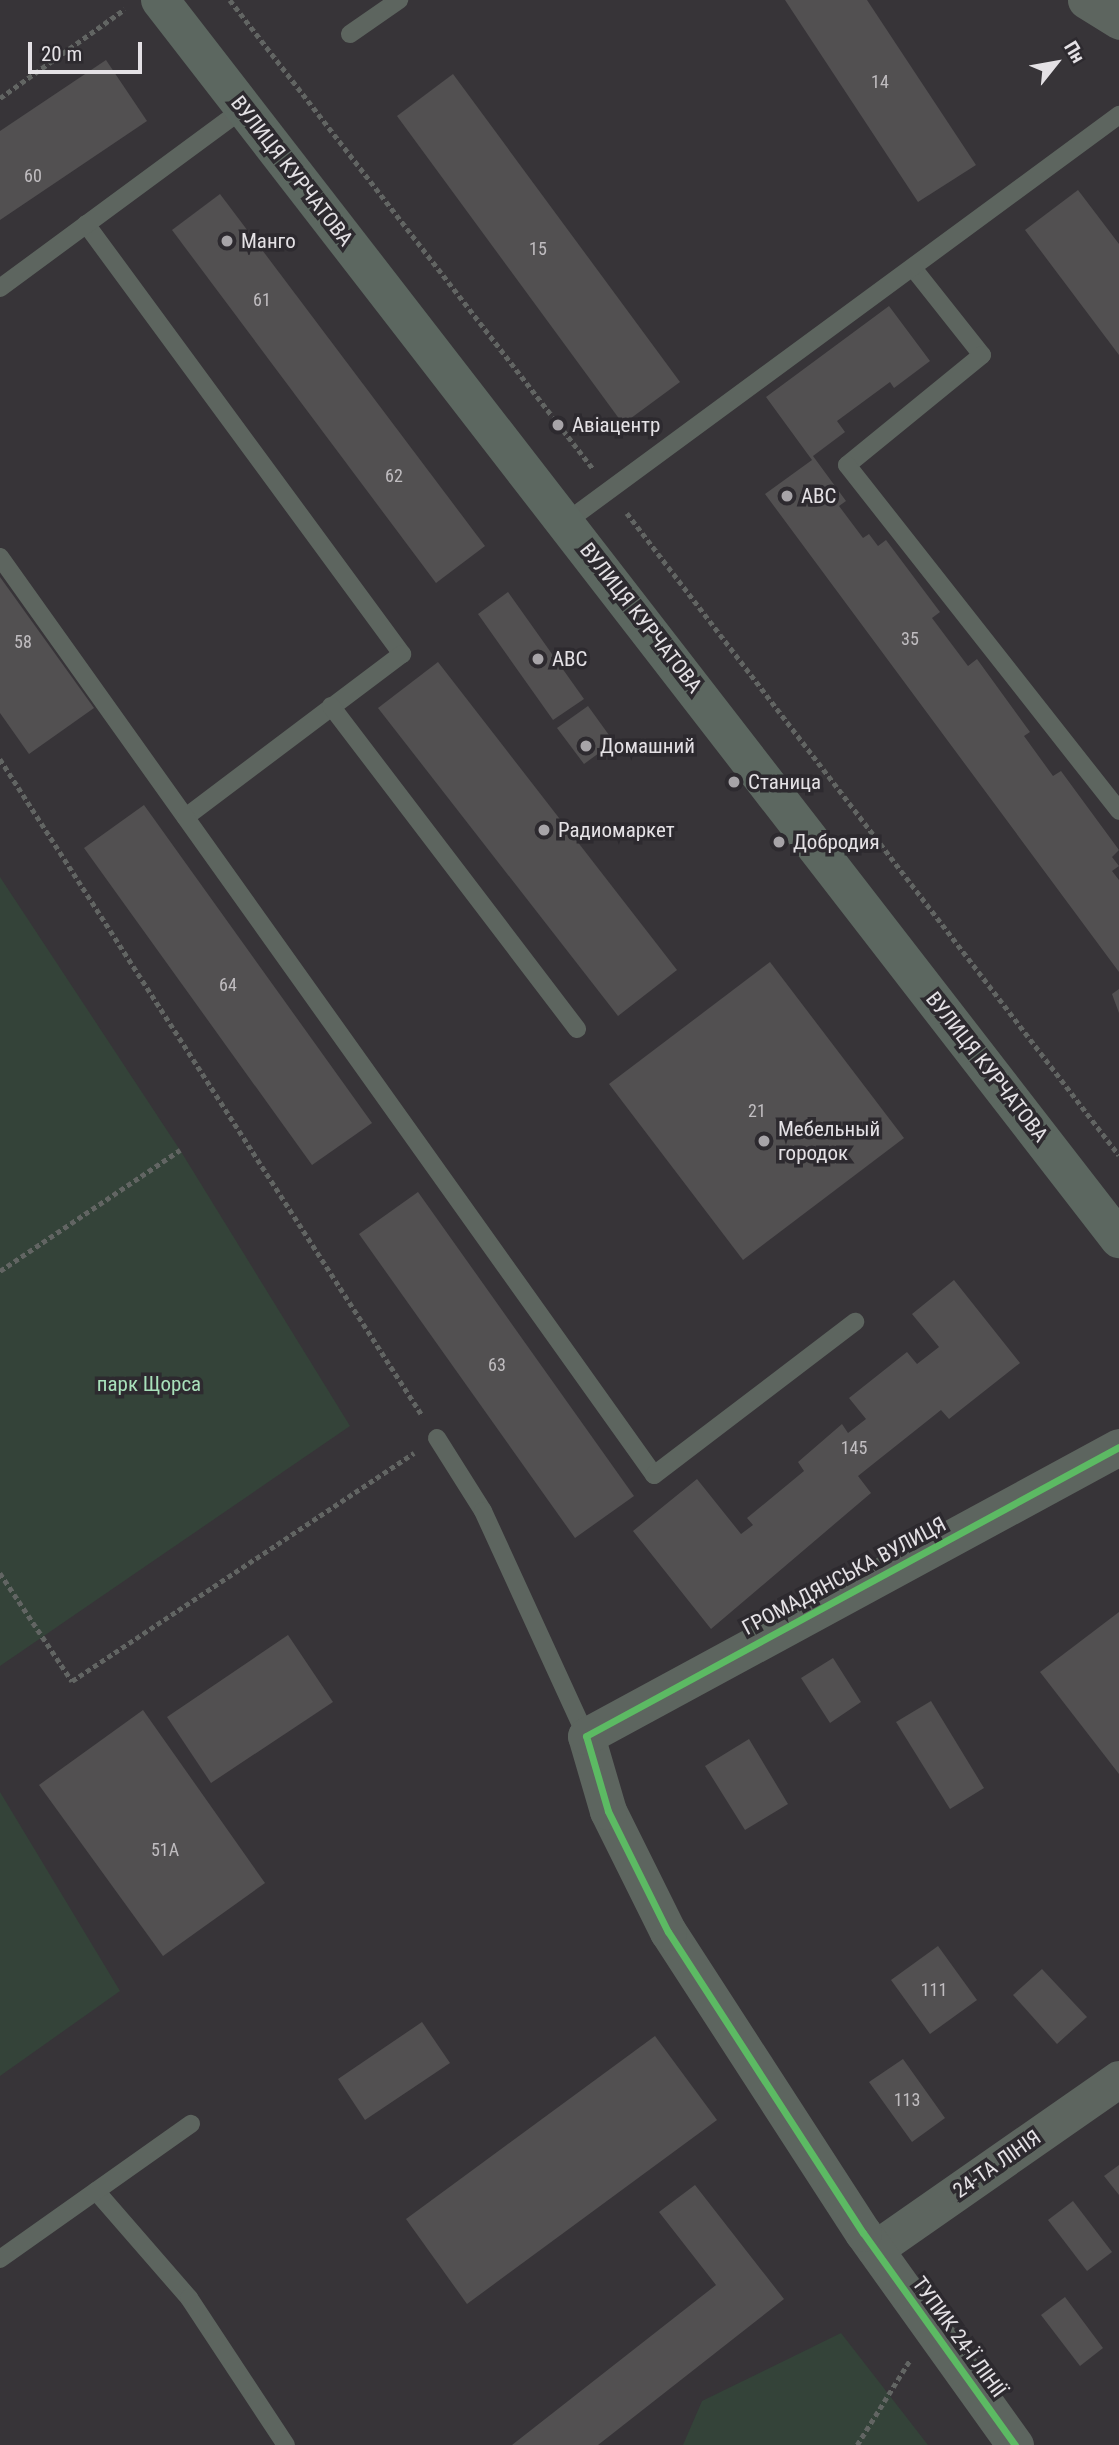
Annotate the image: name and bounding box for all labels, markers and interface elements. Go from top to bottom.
scale bar [32,28,145,72]
north arrow [1021,28,1091,98]
text: Пн [1059,37,1090,67]
text: 20 m [41,42,82,66]
house number: 14 [871,71,889,93]
street label: ВУЛИЦЯ КУРЧАТОВА [226,91,358,251]
house number: 60 [24,165,42,187]
place label: Манго [241,228,296,254]
marker: Манго [219,233,235,249]
house number: 15 [529,238,547,260]
house number: 61 [253,289,271,311]
place label: Авіацентр [572,412,660,438]
marker: Авіацентр [550,417,566,433]
house number: 62 [385,465,403,487]
place label: ABC [801,483,836,509]
marker: ABC [779,488,795,504]
street label: ВУЛИЦЯ КУРЧАТОВА [575,538,707,698]
house number: 35 [901,628,919,650]
house number: 58 [14,631,32,653]
place label: АВС [552,646,587,672]
marker: АВС [530,651,546,667]
place label: Домашний [600,733,695,759]
marker: Домашний [578,738,594,754]
place label: Станица [748,769,821,795]
marker: Станица [726,774,742,790]
place label: Радиомаркет [558,817,675,843]
marker: Радиомаркет [536,822,552,838]
place label: Добродия [793,829,880,855]
marker: Добродия [771,834,787,850]
house number: 64 [219,974,237,996]
street label: ВУЛИЦЯ КУРЧАТОВА [921,987,1053,1147]
house number: 21 [748,1100,766,1122]
place label: Мебельный городок [778,1116,880,1166]
marker: Мебельный городок [756,1133,772,1149]
house number: 63 [488,1354,506,1376]
park label: парк Щорса [97,1371,201,1397]
house number: 145 [841,1437,867,1459]
street label: ГРОМАДЯНСЬКА ВУЛИЦЯ [738,1512,950,1640]
house number: 51А [151,1839,179,1861]
house number: 111 [921,1979,947,2001]
house number: 113 [894,2089,920,2111]
street label: 24-ТА ЛІНІЯ [948,2125,1046,2203]
street label: ТУПИК 24-Ї ЛІНІЇ [907,2272,1011,2402]

